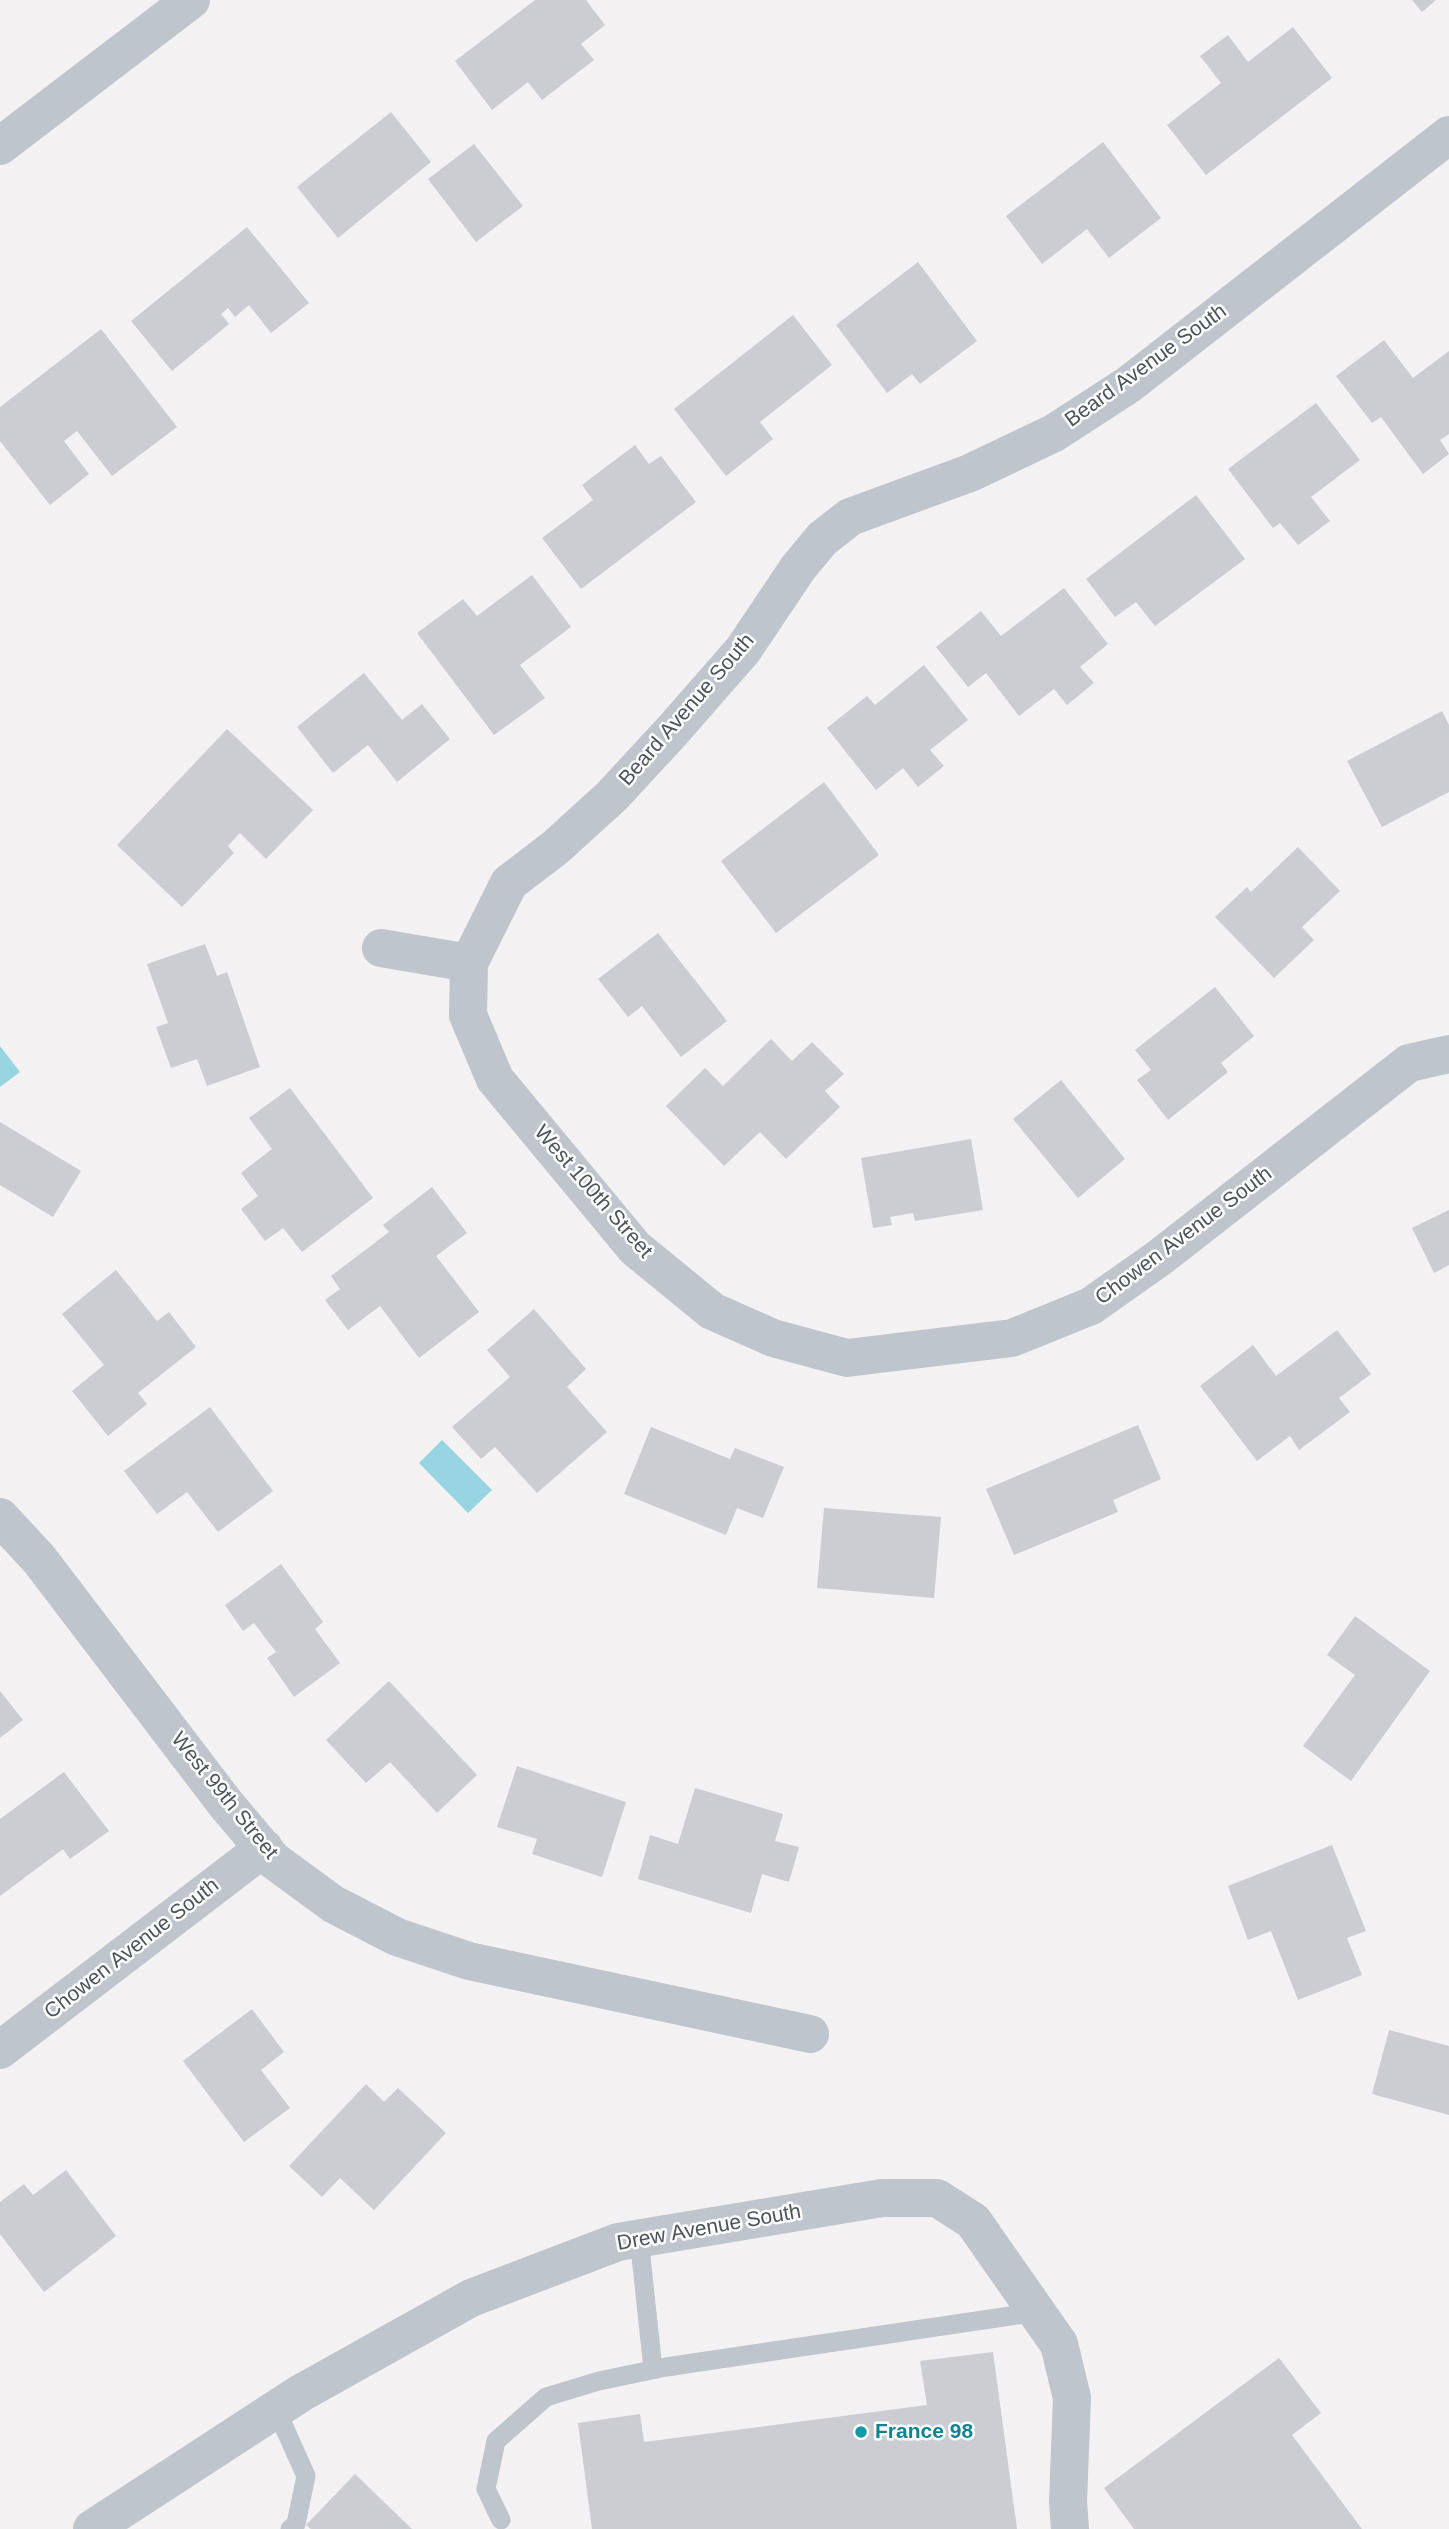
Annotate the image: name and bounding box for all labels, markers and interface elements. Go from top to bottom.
street label: Beard Avenue South [1060,299,1232,433]
street label: Beard Avenue South [614,629,760,791]
street label: West 100th Street [528,1120,658,1264]
street label: Chowen Avenue South [1091,1161,1277,1311]
street label: West 99th Street [165,1727,283,1865]
street label: Chowen Avenue South [40,1873,224,2025]
street label: Drew Avenue South [615,2199,803,2257]
place label: France 98 [875,2419,973,2445]
marker: France 98 [853,2424,869,2440]

